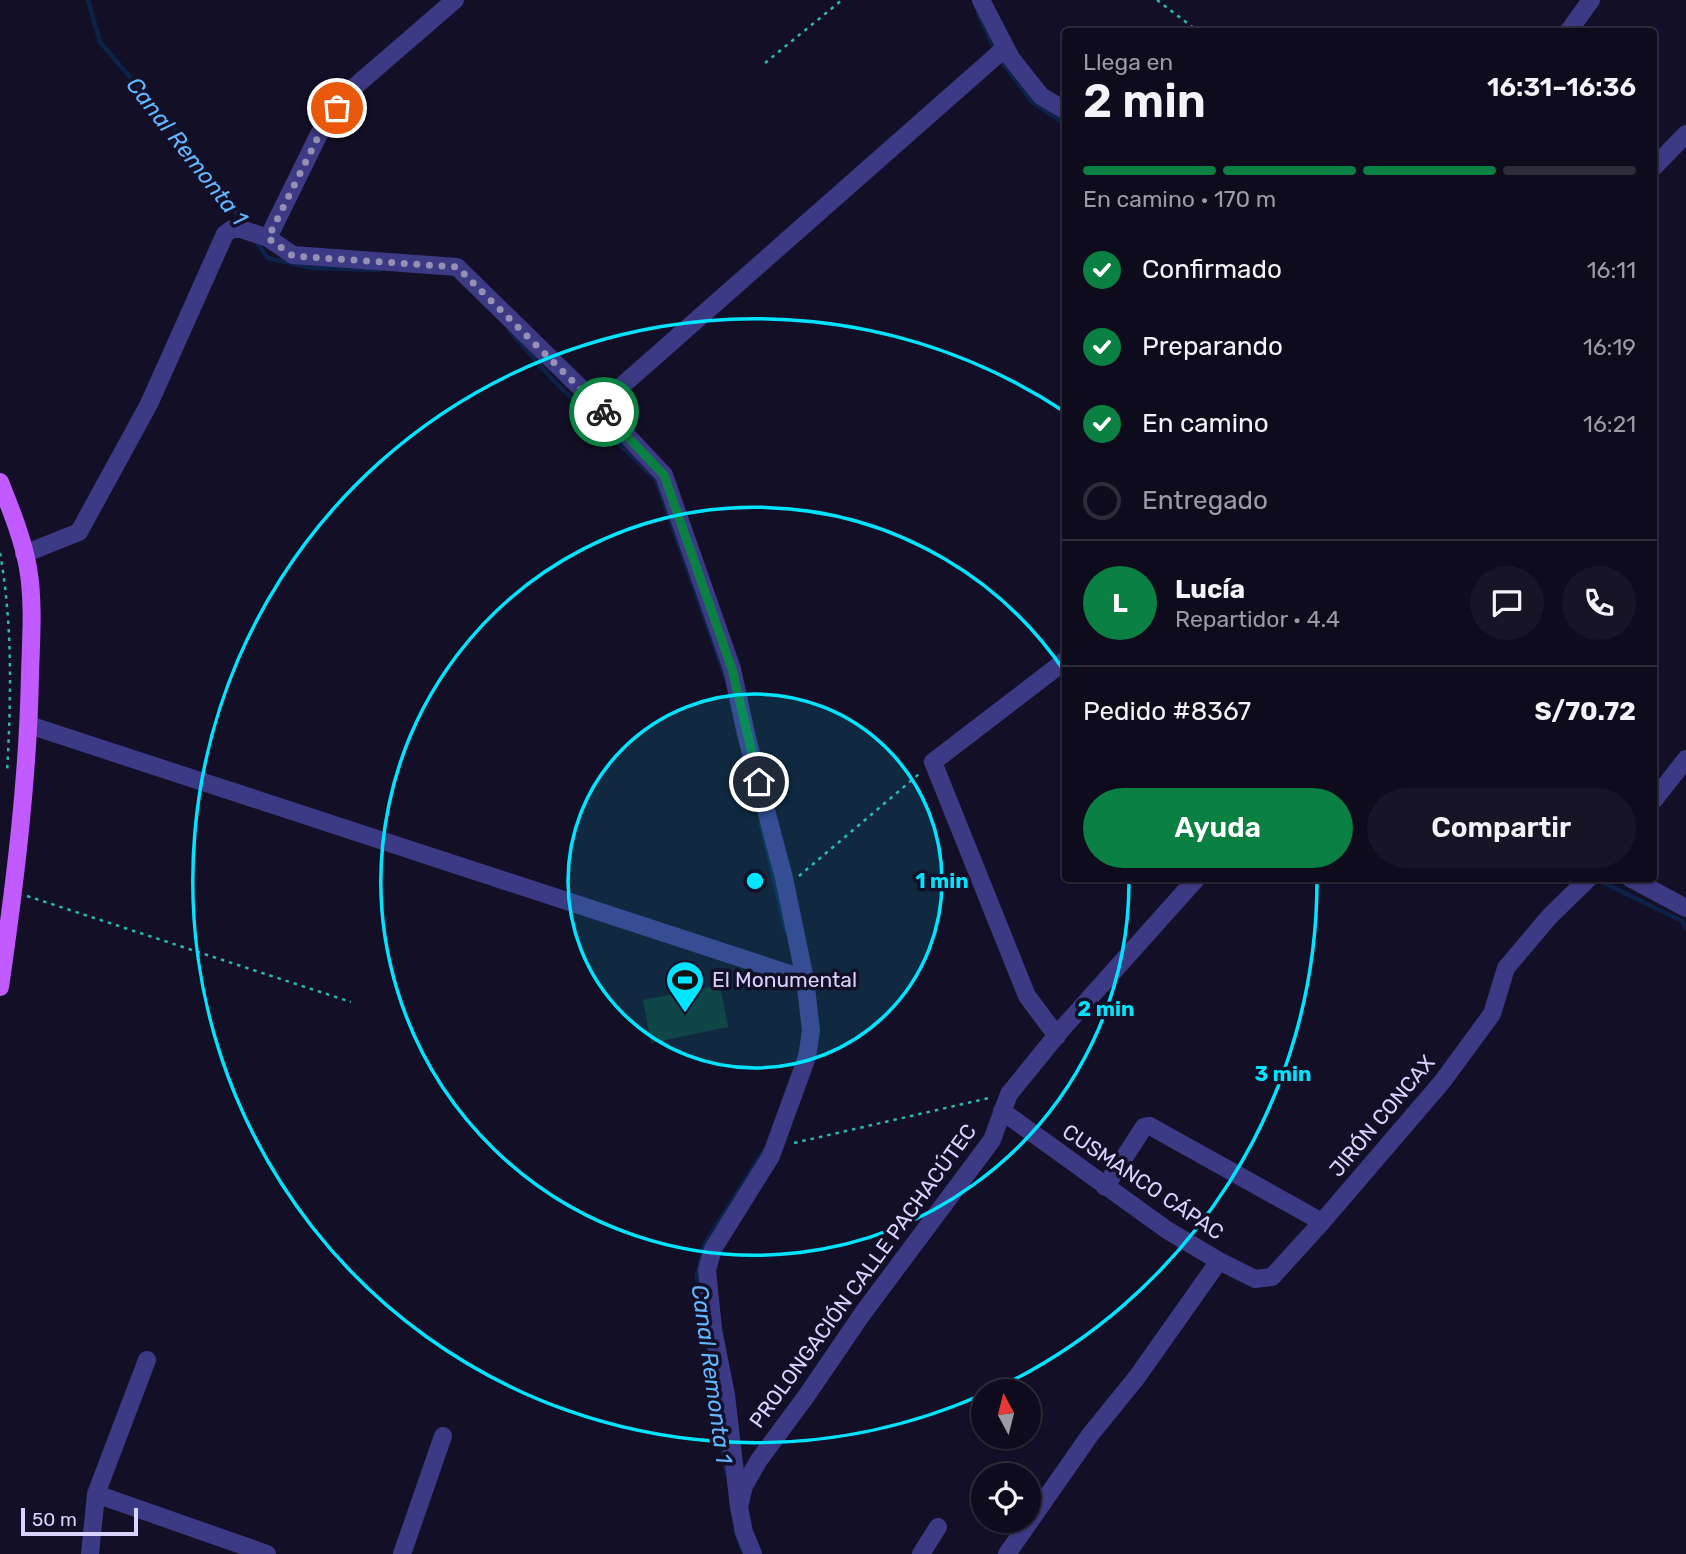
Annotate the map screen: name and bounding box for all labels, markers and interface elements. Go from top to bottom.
text: Llega en [1083,48,1173,76]
water label: Canal Remonta 1 [120,71,254,231]
text: 16:31–16:36 [1487,72,1636,103]
text: 2 min [1083,74,1206,129]
pin [307,78,367,138]
icon: bag [318,89,356,127]
text: En camino · 170 m [1083,185,1276,213]
icon: check [1083,251,1121,289]
text: Confirmado [1142,254,1282,285]
text: 16:11 [1587,256,1636,284]
icon: check [1083,328,1121,366]
text: Preparando [1142,331,1283,362]
text: 16:19 [1583,333,1636,361]
courier [569,377,639,447]
icon: bike [585,393,623,431]
icon: check [1083,405,1121,443]
text: En camino [1142,408,1269,439]
text: 16:21 [1583,410,1636,438]
text: Entregado [1142,485,1268,516]
button: chat [1470,566,1544,640]
button: phone [1562,566,1636,640]
text: Lucía [1175,574,1245,605]
text: L [1112,588,1128,619]
text: Repartidor · 4.4 [1175,605,1340,633]
text: Pedido #8367 [1083,696,1251,727]
text: S/70.72 [1534,696,1636,727]
pin [729,752,789,812]
icon: home [740,763,778,801]
button: Ayuda [1083,788,1353,868]
button: Compartir [1367,788,1636,868]
text: 1 min [915,868,969,893]
centre of rings [743,869,767,893]
sports icon: El Monumental [664,959,706,1014]
place label: El Monumental [712,967,857,992]
text: 2 min [1078,996,1134,1021]
street label: JIRÓN CONCAX [1324,1050,1440,1181]
text: 3 min [1254,1061,1312,1086]
street label: CUSMANCO CÁPAC [1058,1118,1229,1245]
street label: PROLONGACIÓN CALLE PACHACÚTEC [744,1119,981,1432]
water label: Canal Remonta 1 [686,1283,738,1466]
north arrow [971,1379,1041,1449]
map controls [971,1379,1041,1533]
button: locate [971,1463,1041,1533]
scale bar [21,1505,138,1537]
text: 50 m [32,1508,77,1531]

